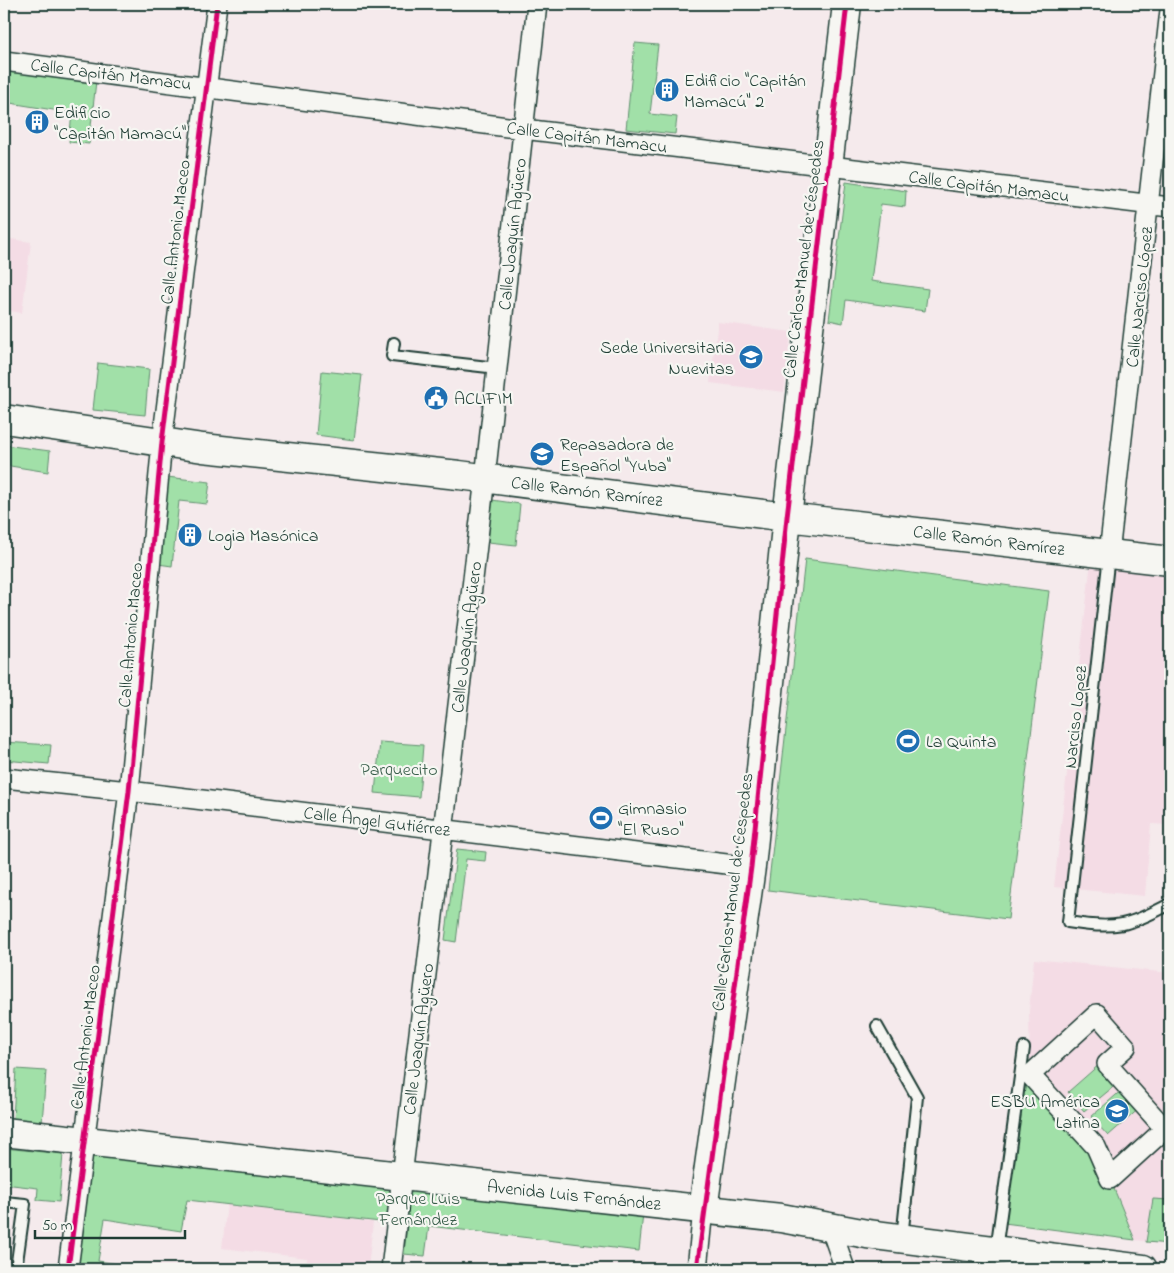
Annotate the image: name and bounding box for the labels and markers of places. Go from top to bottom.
place label: Edificio "Capitán Mamacú" 2 [684,69,806,116]
building icon: Edificio "Capitán Mamacú" 2 [654,77,680,103]
place label: Edificio "Capitán Mamacú" [54,101,186,148]
building icon: Edificio "Capitán Mamacú" [24,109,50,135]
place label: Sede Universitaria Nuevitas [600,336,734,383]
school or university icon: Sede Universitaria Nuevitas [738,344,764,370]
public building icon: ACLIFIM [423,385,449,411]
place label: ACLIFIM [454,387,513,413]
place label: Repasadora de Español "Yuba" [560,433,675,480]
school or university icon: Repasadora de Español "Yuba" [529,441,555,467]
building icon: Logia Masónica [177,522,203,548]
place label: Logia Masónica [208,524,319,551]
sports icon: La Quinta [895,728,921,754]
place label: La Quinta [926,730,997,756]
place label: Gimnasio "El Ruso" [618,797,687,844]
sports icon: Gimnasio "El Ruso" [588,805,614,831]
place label: ESBU América Latina [990,1090,1100,1137]
school or university icon: ESBU América Latina [1104,1098,1130,1124]

